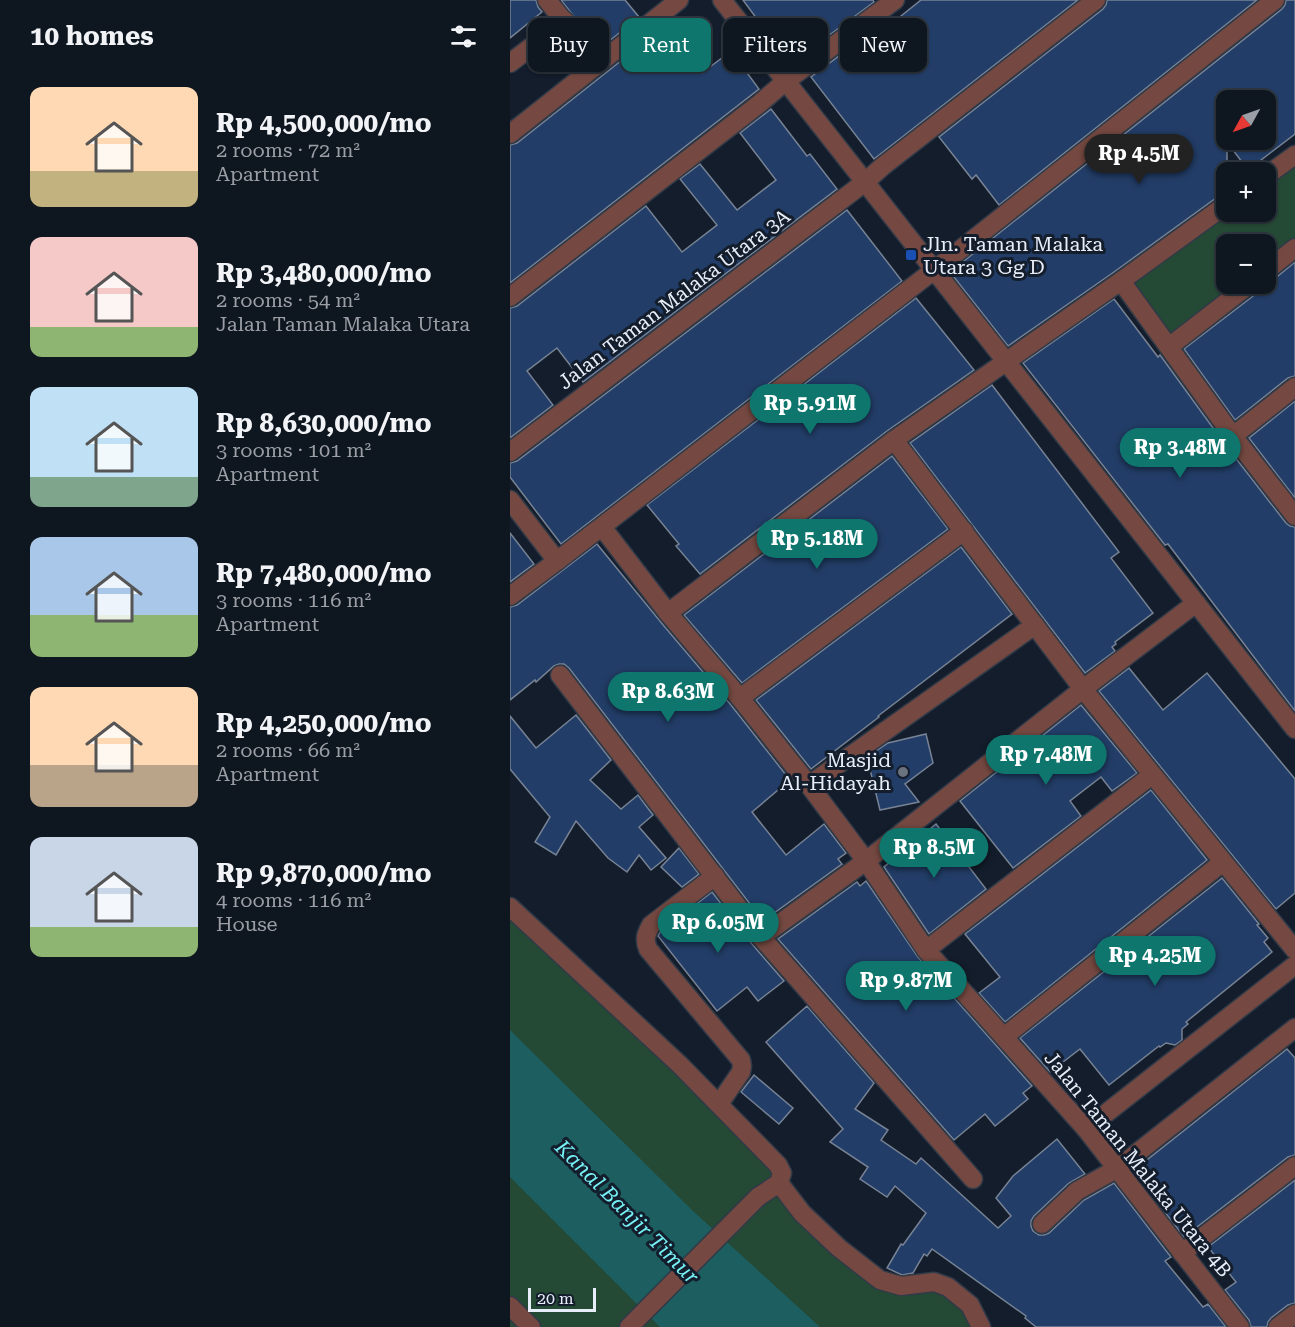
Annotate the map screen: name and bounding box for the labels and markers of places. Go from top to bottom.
pin: Rp 4.5M [1084,134,1194,185]
place label: Jln. Taman Malaka Utara 3 Gg D [923,232,1103,279]
marker: Jln. Taman Malaka Utara 3 Gg D [904,248,918,262]
pin: Rp 5.91M [748,384,872,435]
pin: Rp 3.48M [1118,428,1242,479]
pin: Rp 5.18M [755,519,879,570]
pin: Rp 8.63M [606,672,730,723]
pin: Rp 7.48M [984,735,1108,786]
place label: Masjid Al-Hidayah [780,748,891,795]
marker: Masjid Al-Hidayah [896,765,910,779]
pin: Rp 8.5M [879,828,989,879]
pin: Rp 6.05M [656,903,780,954]
pin: Rp 4.25M [1093,936,1217,987]
pin: Rp 9.87M [844,961,968,1012]

